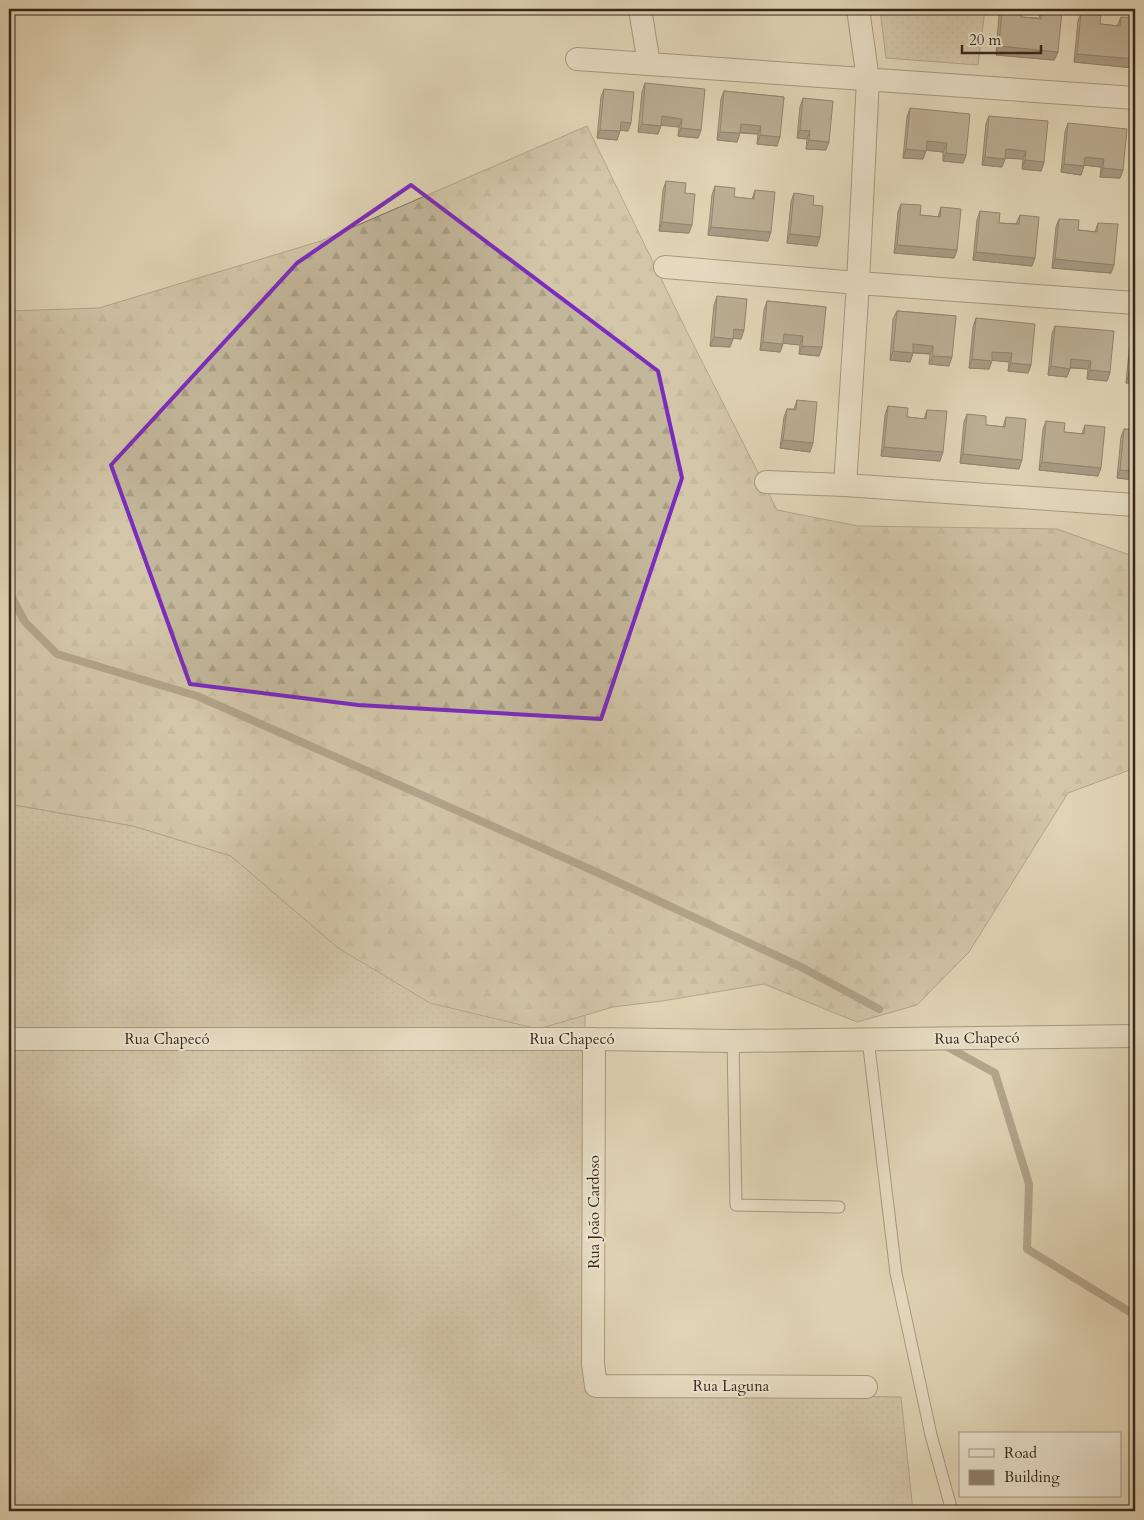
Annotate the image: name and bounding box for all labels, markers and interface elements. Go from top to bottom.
scale bar [962,22,1040,54]
text: 20 m [969,30,1001,50]
street label: Rua Chapecó [934,1027,1020,1049]
street label: Rua Chapecó [124,1029,210,1049]
street label: Rua Chapecó [529,1029,615,1049]
street label: Rua João Cardoso [584,1155,604,1269]
street label: Rua Laguna [693,1376,770,1396]
legend [959,1432,1122,1498]
text: Road [1004,1443,1037,1463]
text: Building [1004,1467,1060,1487]

